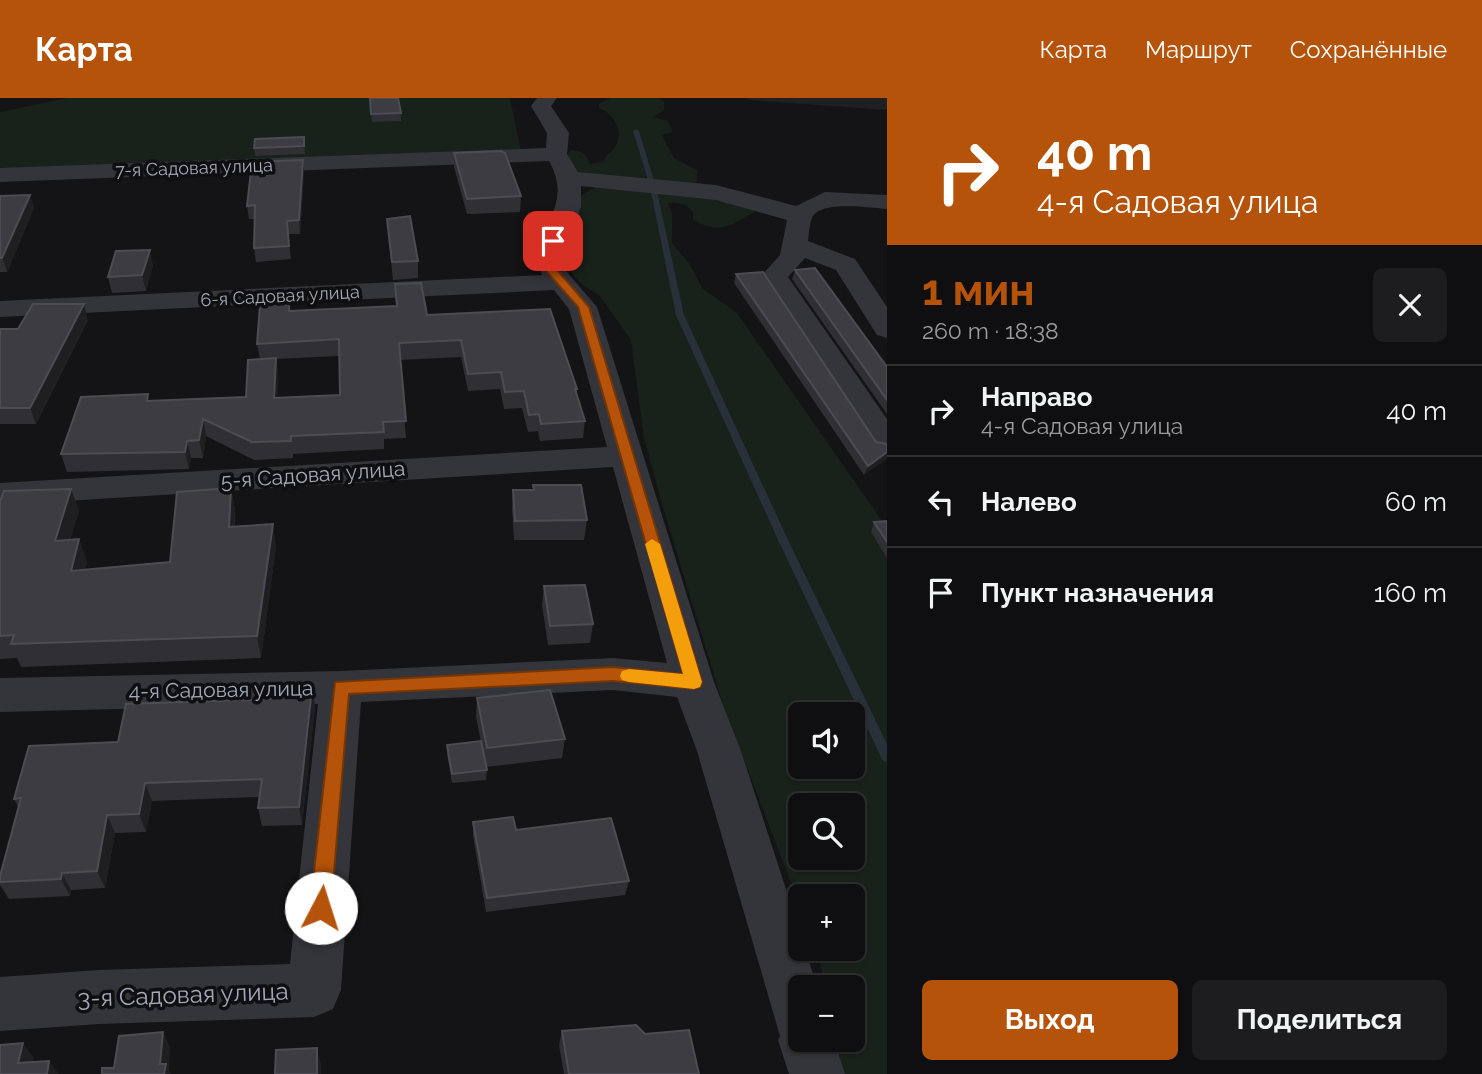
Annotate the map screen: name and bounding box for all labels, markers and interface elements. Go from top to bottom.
text: Карта [35,30,133,69]
text: Карта [1039,35,1107,64]
text: Маршрут [1145,35,1252,64]
text: Сохранённые [1290,35,1447,64]
text: 40 m [1037,124,1152,181]
icon: right [922,126,1013,217]
street label: 7-я Садовая улица [115,154,273,181]
text: 4-я Садовая улица [1037,183,1319,220]
pin [523,211,583,271]
icon: arrive [534,222,572,260]
text: 1 мин [922,266,1035,315]
button: close [1373,268,1447,342]
street label: 6-я Садовая улица [200,281,360,310]
text: 260 m · 18:38 [922,317,1059,344]
text: Направо [981,382,1092,412]
icon: right [922,392,960,430]
text: 40 m [1386,396,1447,426]
text: 4-я Садовая улица [981,412,1183,439]
street label: 5-я Садовая улица [220,456,406,493]
icon: left [922,483,960,521]
text: Налево [981,487,1077,517]
text: 60 m [1385,487,1447,517]
icon: arrive [922,574,960,612]
text: Пункт назначения [981,578,1214,608]
text: 160 m [1374,578,1447,608]
street label: 4-я Садовая улица [128,675,314,704]
map controls [788,702,865,1052]
button: sound [788,702,865,779]
button: search [788,793,865,870]
position arrow [284,871,358,945]
button: + [788,884,865,961]
button: − [788,975,865,1052]
street label: 3-я Садовая улица [77,976,289,1013]
button: Выход [922,980,1178,1060]
button: Поделиться [1192,980,1447,1060]

